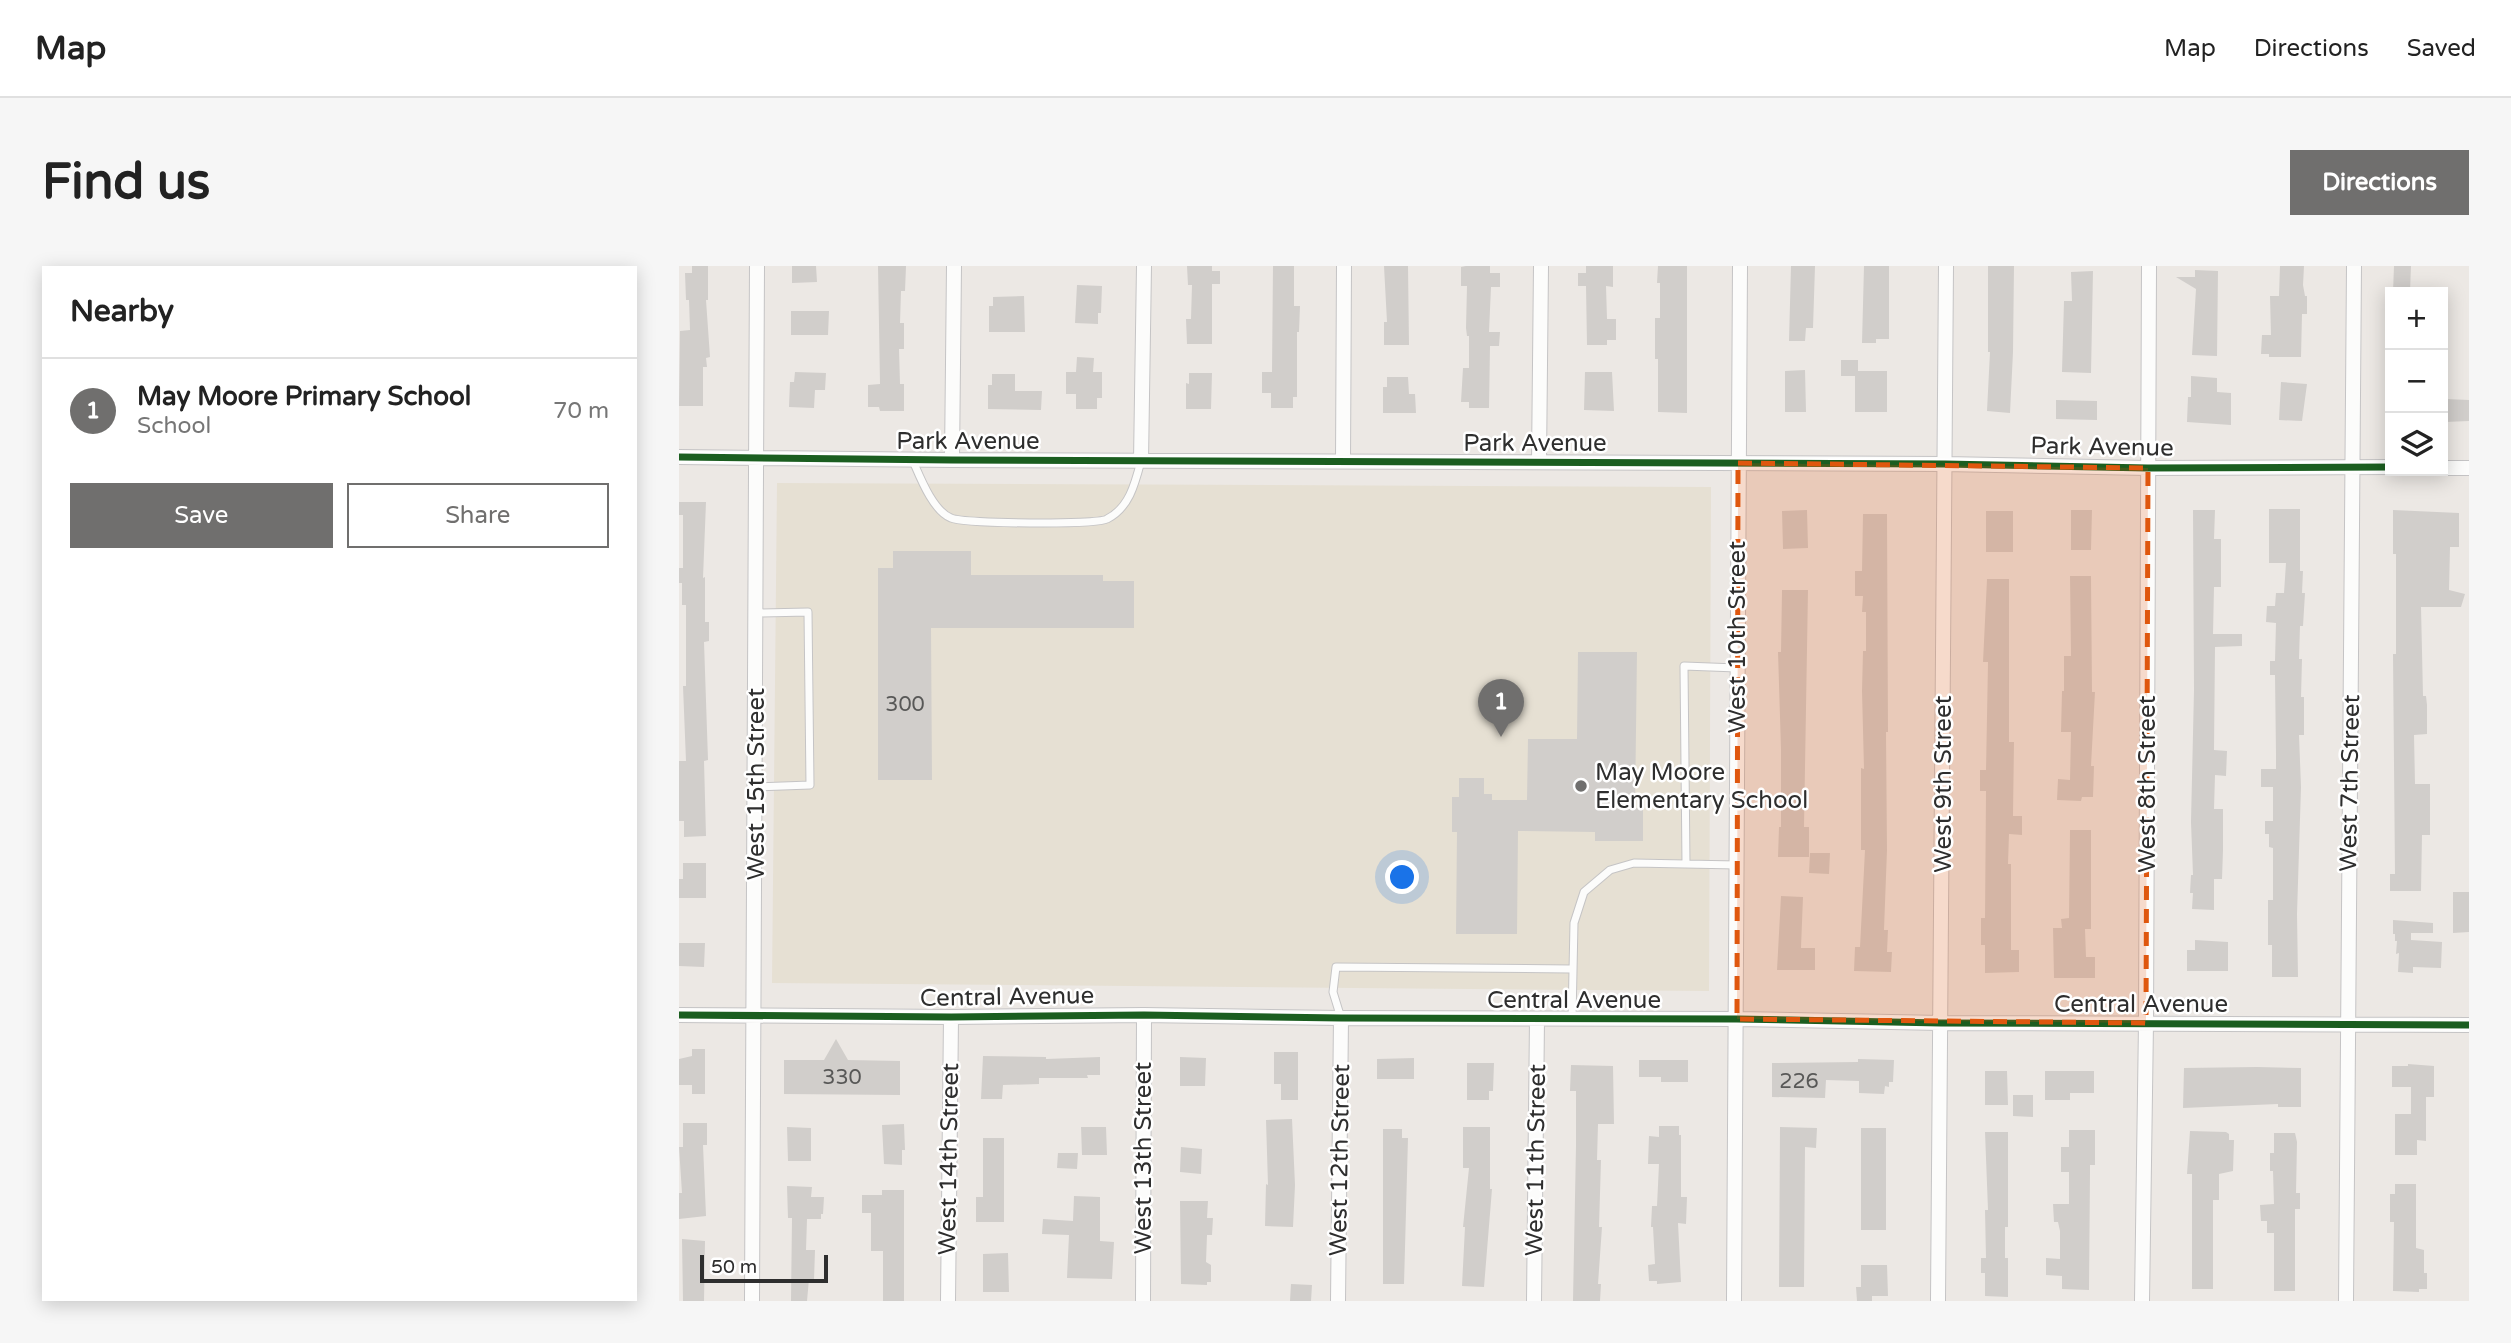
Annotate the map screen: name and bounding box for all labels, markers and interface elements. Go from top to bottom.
text: Map [35,29,106,68]
text: Map [2164,34,2216,63]
text: Directions [2254,34,2369,63]
text: Saved [2407,34,2476,63]
button: Directions [2290,150,2469,215]
text: Find us [42,153,210,212]
map controls [2385,287,2448,476]
button: + [2385,287,2448,350]
text: Nearby [70,293,174,330]
button: − [2385,350,2448,413]
text: May Moore Primary School [137,381,471,412]
text: 1 [86,397,100,425]
text: 70 m [553,397,609,425]
text: School [137,412,211,440]
button: layers [2385,413,2448,476]
street label: Park Avenue [896,427,1040,456]
street label: Park Avenue [1463,429,1607,458]
street label: Park Avenue [2030,431,2174,463]
button: Save [70,483,333,548]
button: Share [347,483,609,548]
street label: West 10th Street [1723,541,1752,733]
pin: 1 [1478,679,1524,737]
street label: West 15th Street [742,688,771,880]
house number: 300 [885,692,925,717]
street label: West 7th Street [2334,694,2366,872]
street label: West 9th Street [1929,695,1958,873]
street label: West 8th Street [2133,695,2162,873]
place label: May Moore Elementary School [1595,758,1808,815]
marker: May Moore Elementary School [1573,778,1589,794]
your location [1385,860,1419,894]
street label: Central Avenue [920,981,1094,1013]
street label: Central Avenue [1487,986,1661,1015]
street label: Central Avenue [2054,990,2228,1019]
street label: West 13th Street [1129,1062,1158,1254]
street label: West 14th Street [933,1063,965,1255]
street label: West 12th Street [1324,1064,1356,1256]
street label: West 11th Street [1520,1064,1552,1256]
house number: 330 [822,1065,862,1090]
house number: 226 [1779,1069,1819,1094]
scale bar [700,1252,828,1284]
text: 50 m [711,1256,757,1278]

